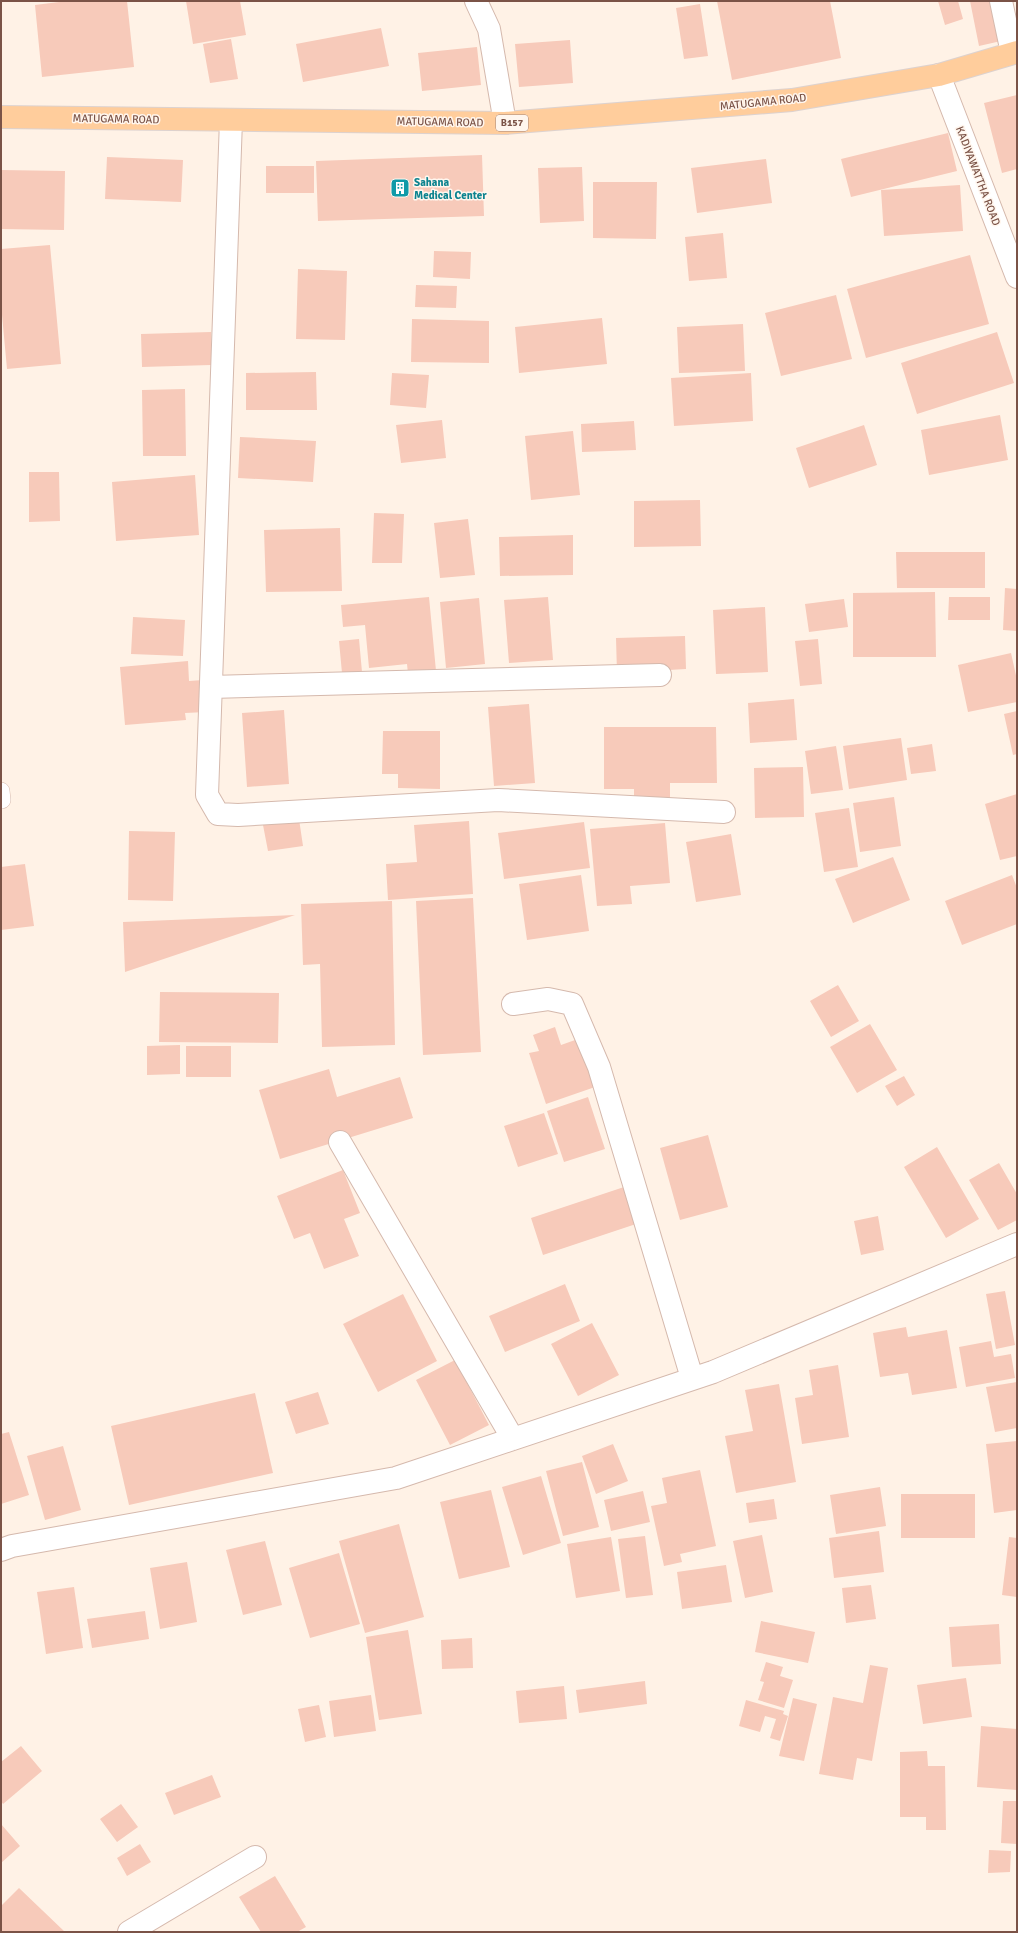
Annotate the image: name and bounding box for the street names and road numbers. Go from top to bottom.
street label: MATUGAMA ROAD [719,91,807,113]
street label: MATUGAMA ROAD [72,112,160,126]
street label: MATUGAMA ROAD [396,115,484,129]
road number: B157 [496,115,528,131]
street label: KADIYAWATTHA ROAD [953,125,1003,227]

